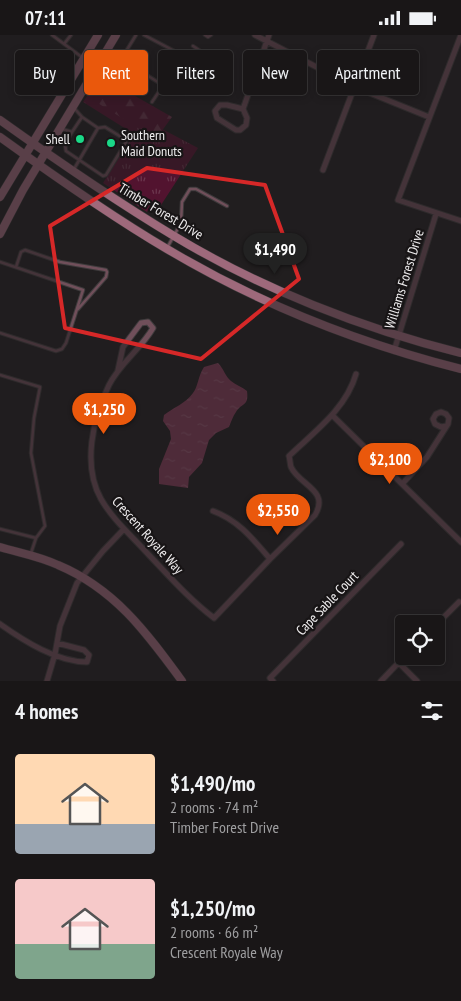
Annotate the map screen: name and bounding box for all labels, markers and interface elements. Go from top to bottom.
text: 07:11 [25,6,66,30]
chip: Buy [15,50,74,95]
chip: Rent [84,50,148,95]
chip: Filters [158,50,233,95]
chip: New [243,50,307,95]
chip: Apartment [317,50,419,95]
place label: Southern Maid Donuts [121,126,182,160]
place label: Shell [46,130,71,148]
marker: Shell [74,133,86,145]
marker: Southern Maid Donuts [105,137,117,149]
street label: Timber Forest Drive [115,179,207,243]
street label: Williams Forest Drive [380,227,428,331]
pin: $1,490 [234,233,316,275]
text: $1,490 [254,239,296,259]
pin: $1,250 [63,393,145,435]
text: $1,250 [83,399,125,419]
pin: $2,100 [349,443,431,485]
text: $2,100 [369,449,411,469]
street label: Crescent Royale Way [108,492,188,578]
pin: $2,550 [237,493,319,536]
text: $2,550 [257,500,299,520]
street label: Cape Sable Court [292,567,362,639]
map controls [395,615,445,665]
button: locate [395,615,445,665]
icon: filters [418,697,446,725]
text: 4 homes [15,698,78,725]
text: $1,490/mo [170,770,255,797]
icon: home [55,774,115,834]
text: 2 rooms · 74 m² [170,797,258,817]
text: Timber Forest Drive [170,817,279,837]
text: $1,250/mo [170,895,255,922]
icon: home [55,899,115,959]
text: 2 rooms · 66 m² [170,922,258,942]
text: Crescent Royale Way [170,942,283,962]

